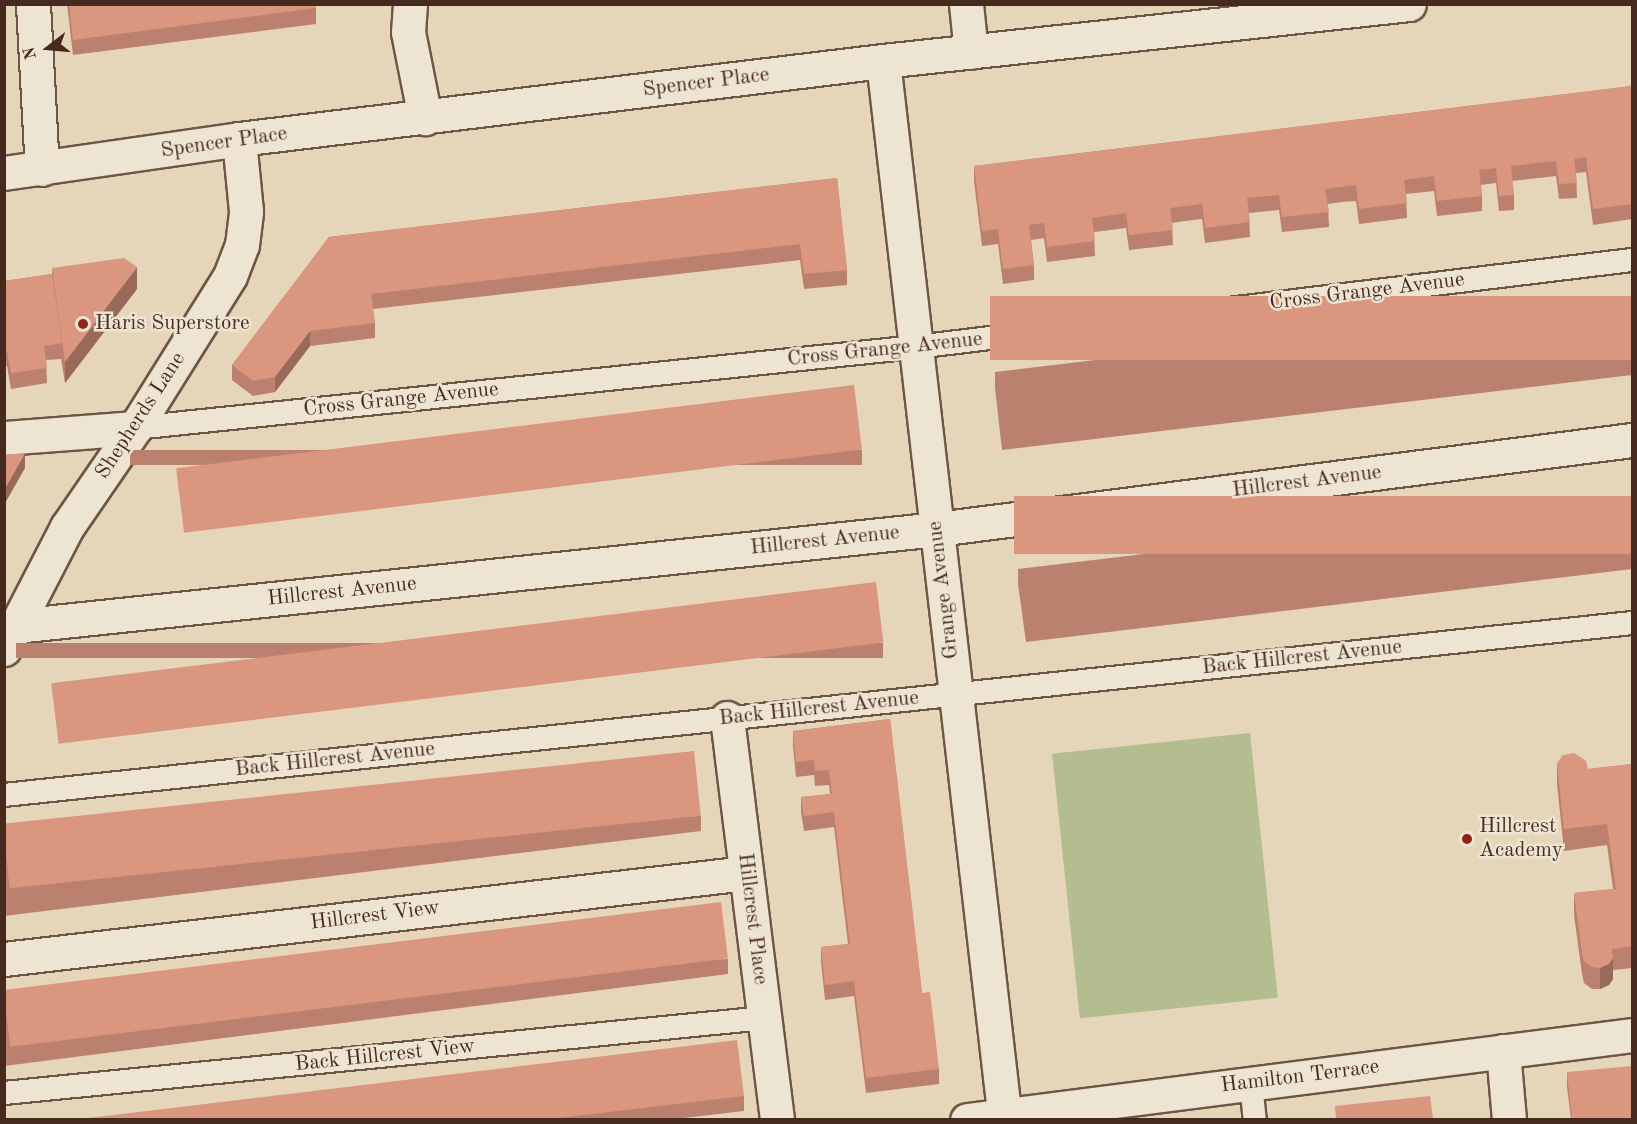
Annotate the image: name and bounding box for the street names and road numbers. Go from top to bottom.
street label: Spencer Place [641,63,771,103]
street label: Spencer Place [159,122,289,164]
street label: Cross Grange Avenue [1268,268,1466,316]
street label: Cross Grange Avenue [786,327,984,373]
street label: Shepherds Lane [91,348,191,484]
street label: Cross Grange Avenue [302,377,500,423]
street label: Hillcrest Avenue [1231,460,1383,504]
street label: Grange Avenue [923,519,965,661]
street label: Hillcrest Avenue [749,521,901,561]
street label: Hillcrest Avenue [266,572,418,612]
street label: Back Hillcrest Avenue [1201,635,1403,681]
street label: Back Hillcrest Avenue [718,686,920,732]
street label: Back Hillcrest Avenue [234,737,436,783]
street label: Hillcrest Place [731,852,773,986]
street label: Hillcrest View [309,896,441,936]
street label: Back Hillcrest View [294,1034,476,1078]
street label: Hamilton Terrace [1219,1055,1381,1099]

